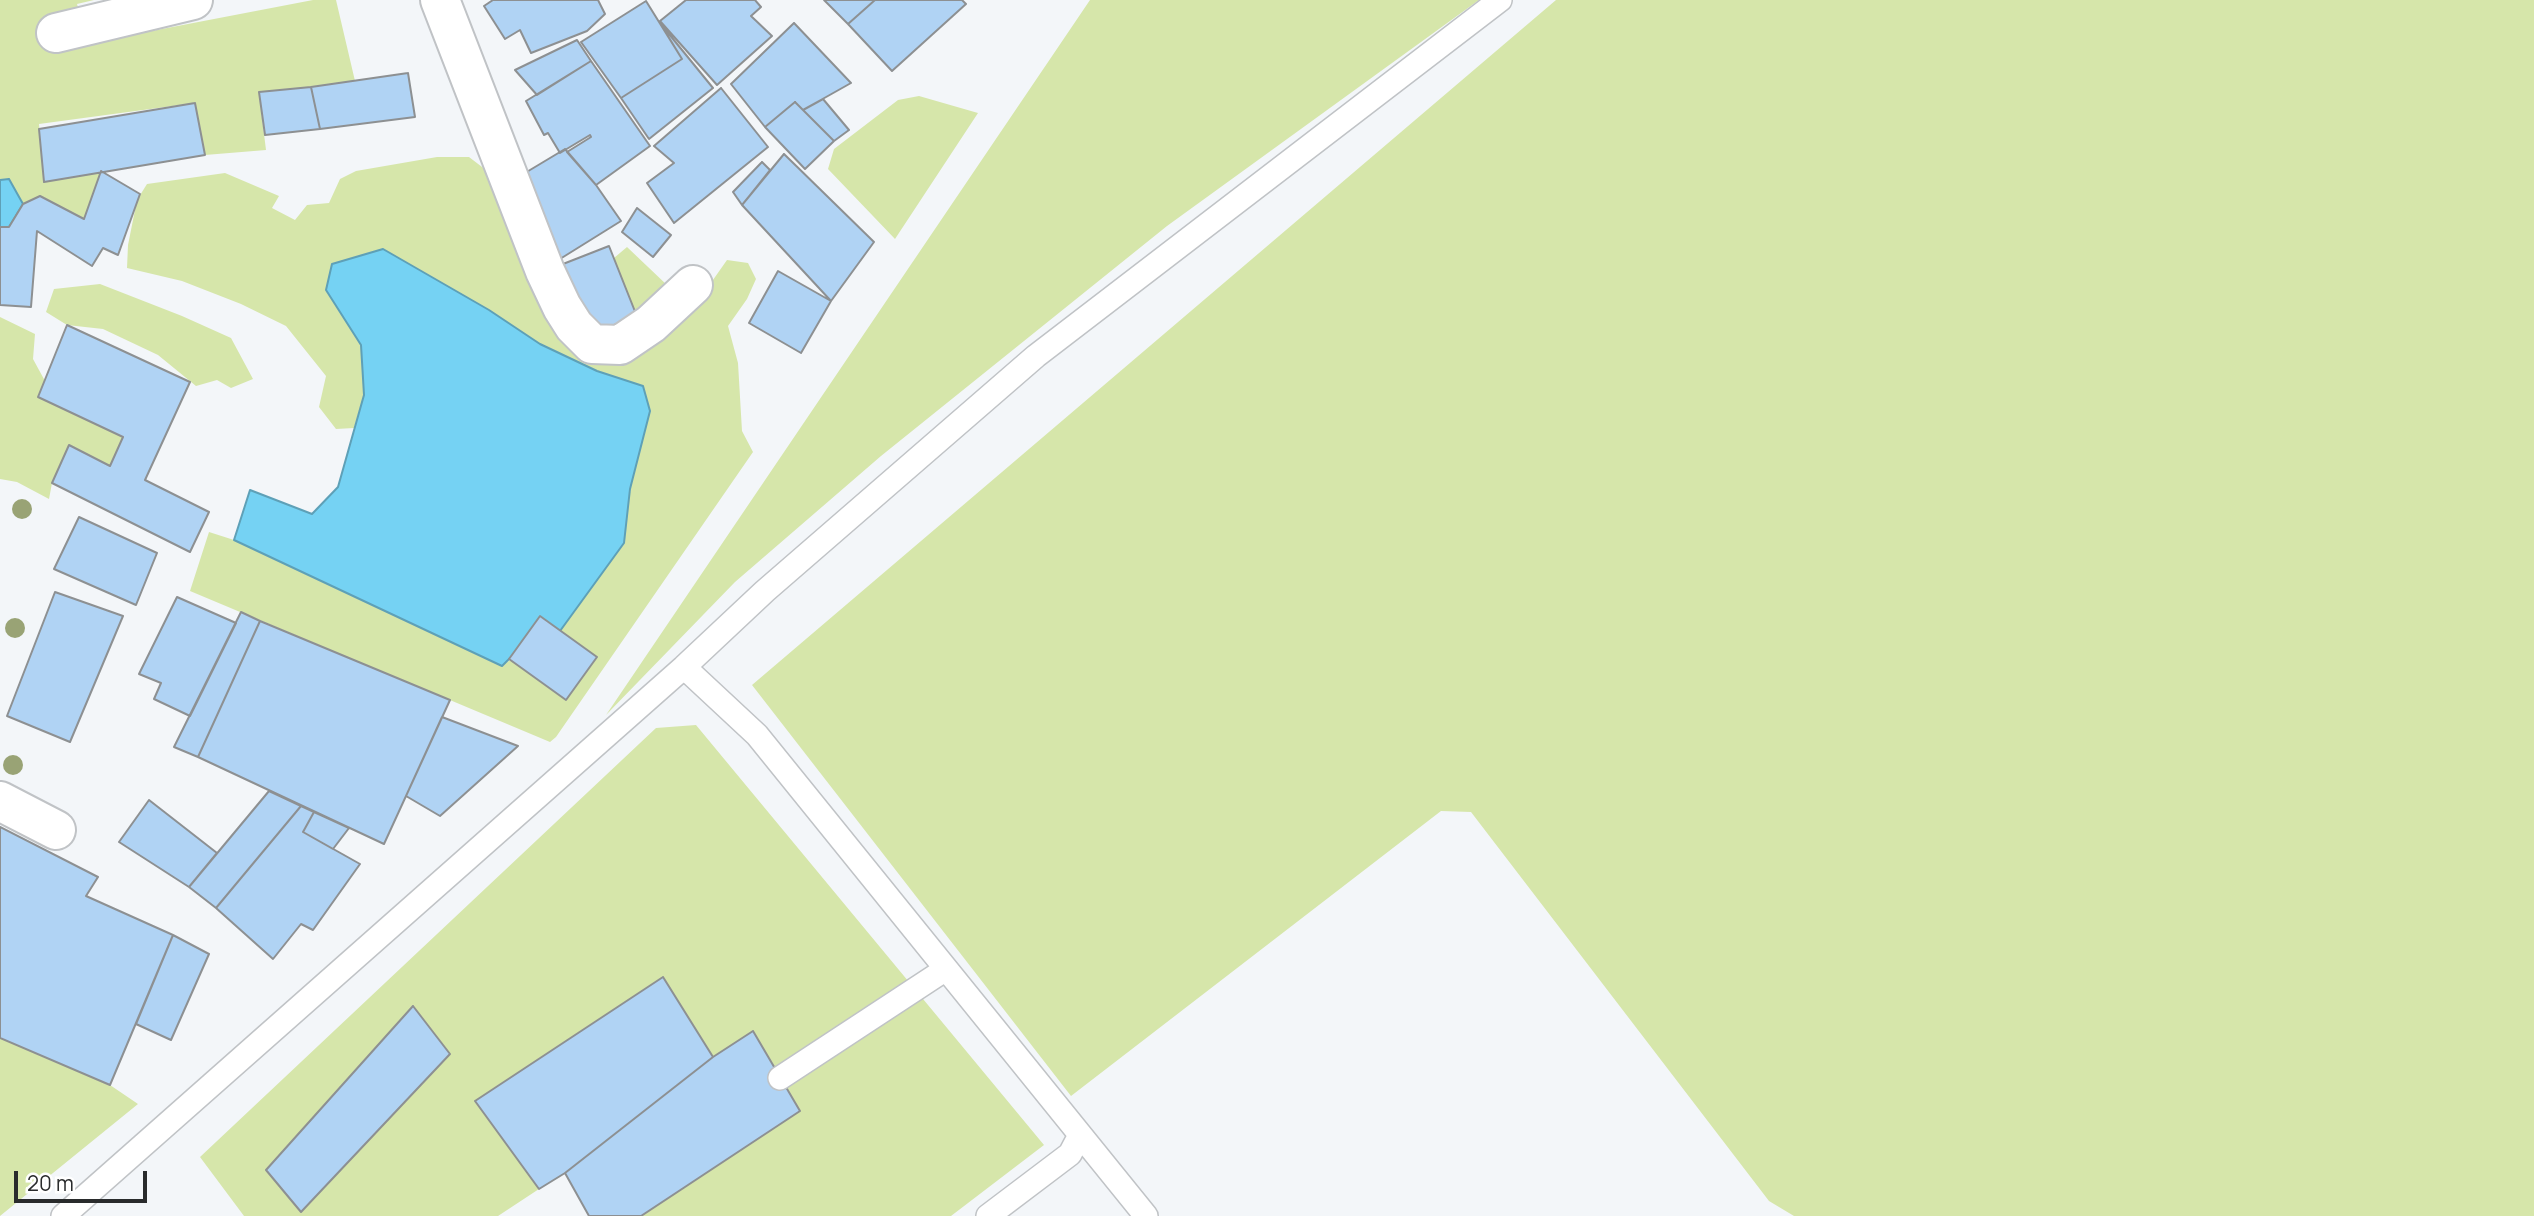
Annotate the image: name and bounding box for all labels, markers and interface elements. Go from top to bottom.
scale bar [18,1156,150,1200]
text: 20 m [27,1169,74,1197]

